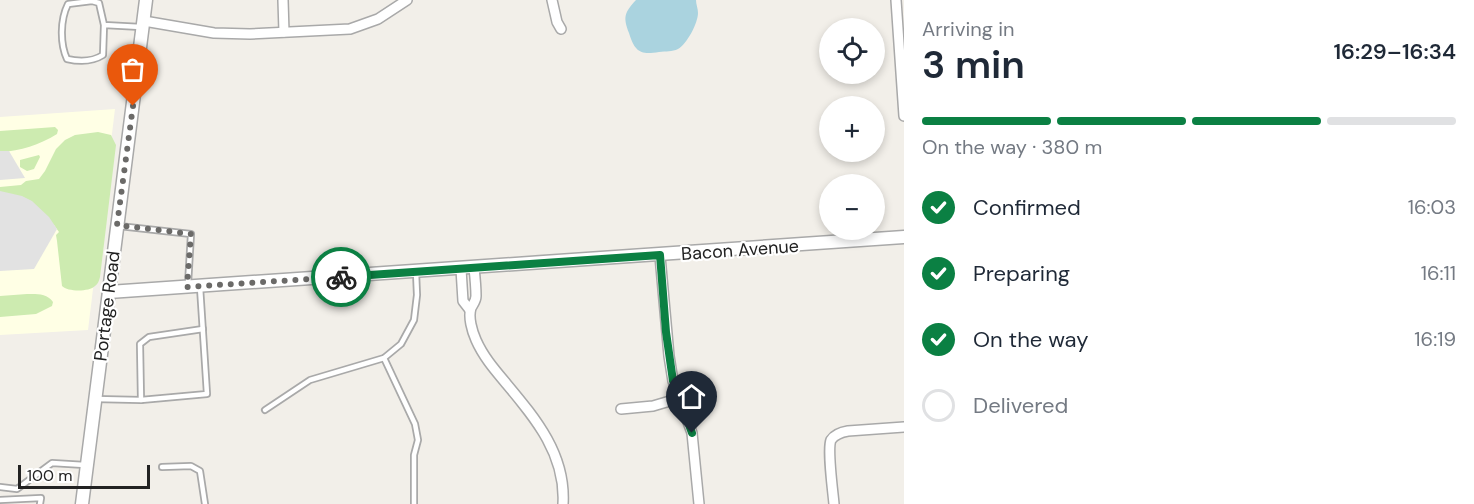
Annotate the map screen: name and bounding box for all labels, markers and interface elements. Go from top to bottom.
text: Arriving in [922,16,1014,42]
map controls [819,18,885,240]
button: locate [819,18,885,84]
text: 16:29–16:34 [1333,37,1456,66]
text: 3 min [922,39,1025,90]
pin [107,44,158,106]
icon: bag [116,53,149,86]
button: + [819,96,885,162]
text: On the way · 380 m [922,134,1102,160]
button: − [819,174,885,240]
icon: check [922,191,955,224]
text: Confirmed [973,193,1081,222]
text: 16:03 [1408,194,1456,220]
street label: Bacon Avenue [680,234,800,266]
courier [311,247,371,307]
street label: Portage Road [88,250,126,362]
icon: check [922,257,955,290]
text: Preparing [973,259,1070,288]
text: 16:11 [1421,260,1456,286]
icon: bike [325,261,358,294]
icon: check [922,323,955,356]
text: On the way [973,325,1088,354]
text: 16:19 [1414,326,1456,352]
pin [666,371,717,433]
icon: home [675,380,708,413]
text: Delivered [973,391,1068,420]
scale bar [18,462,150,490]
text: 100 m [27,465,72,486]

